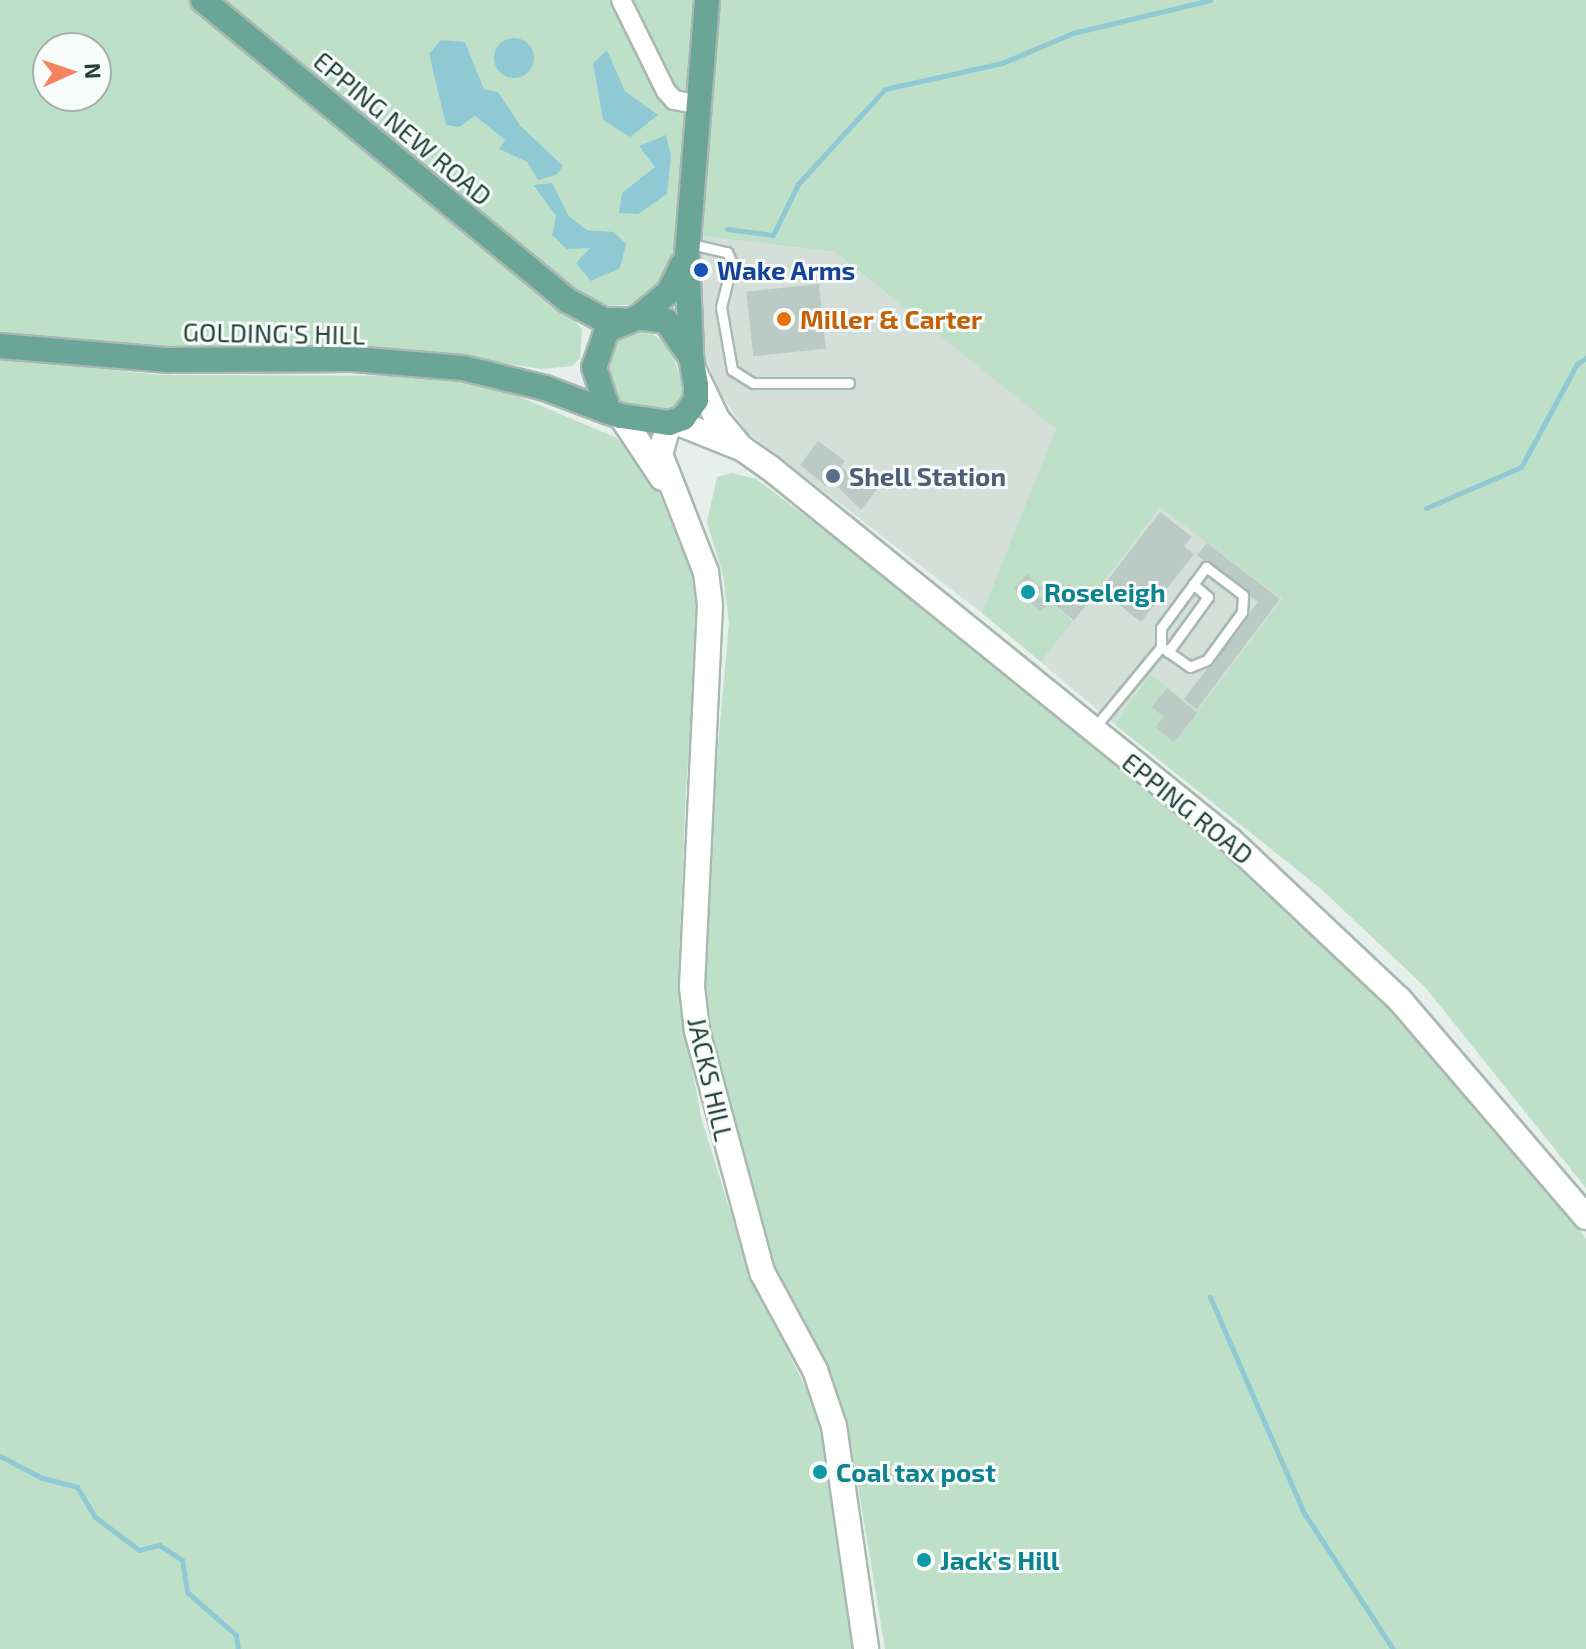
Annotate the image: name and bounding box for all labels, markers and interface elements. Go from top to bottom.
north arrow [32,32,112,112]
street label: EPPING NEW ROAD [308,45,498,211]
text: N [81,62,107,79]
place label: Wake Arms [717,254,856,286]
marker: Wake Arms [692,261,710,279]
place label: Miller & Carter [800,303,983,335]
marker: Miller & Carter [775,310,793,328]
street label: GOLDING'S HILL [182,316,366,350]
place label: Shell Station [849,460,1007,492]
marker: Shell Station [824,467,842,485]
place label: Roseleigh [1044,576,1166,608]
marker: Roseleigh [1019,583,1037,601]
street label: EPPING ROAD [1116,746,1260,870]
street label: JACKS HILL [682,1014,740,1144]
place label: Coal tax post [836,1456,997,1488]
marker: Coal tax post [811,1463,829,1481]
place label: Jack's Hill [940,1544,1059,1576]
marker: Jack's Hill [915,1551,933,1569]

